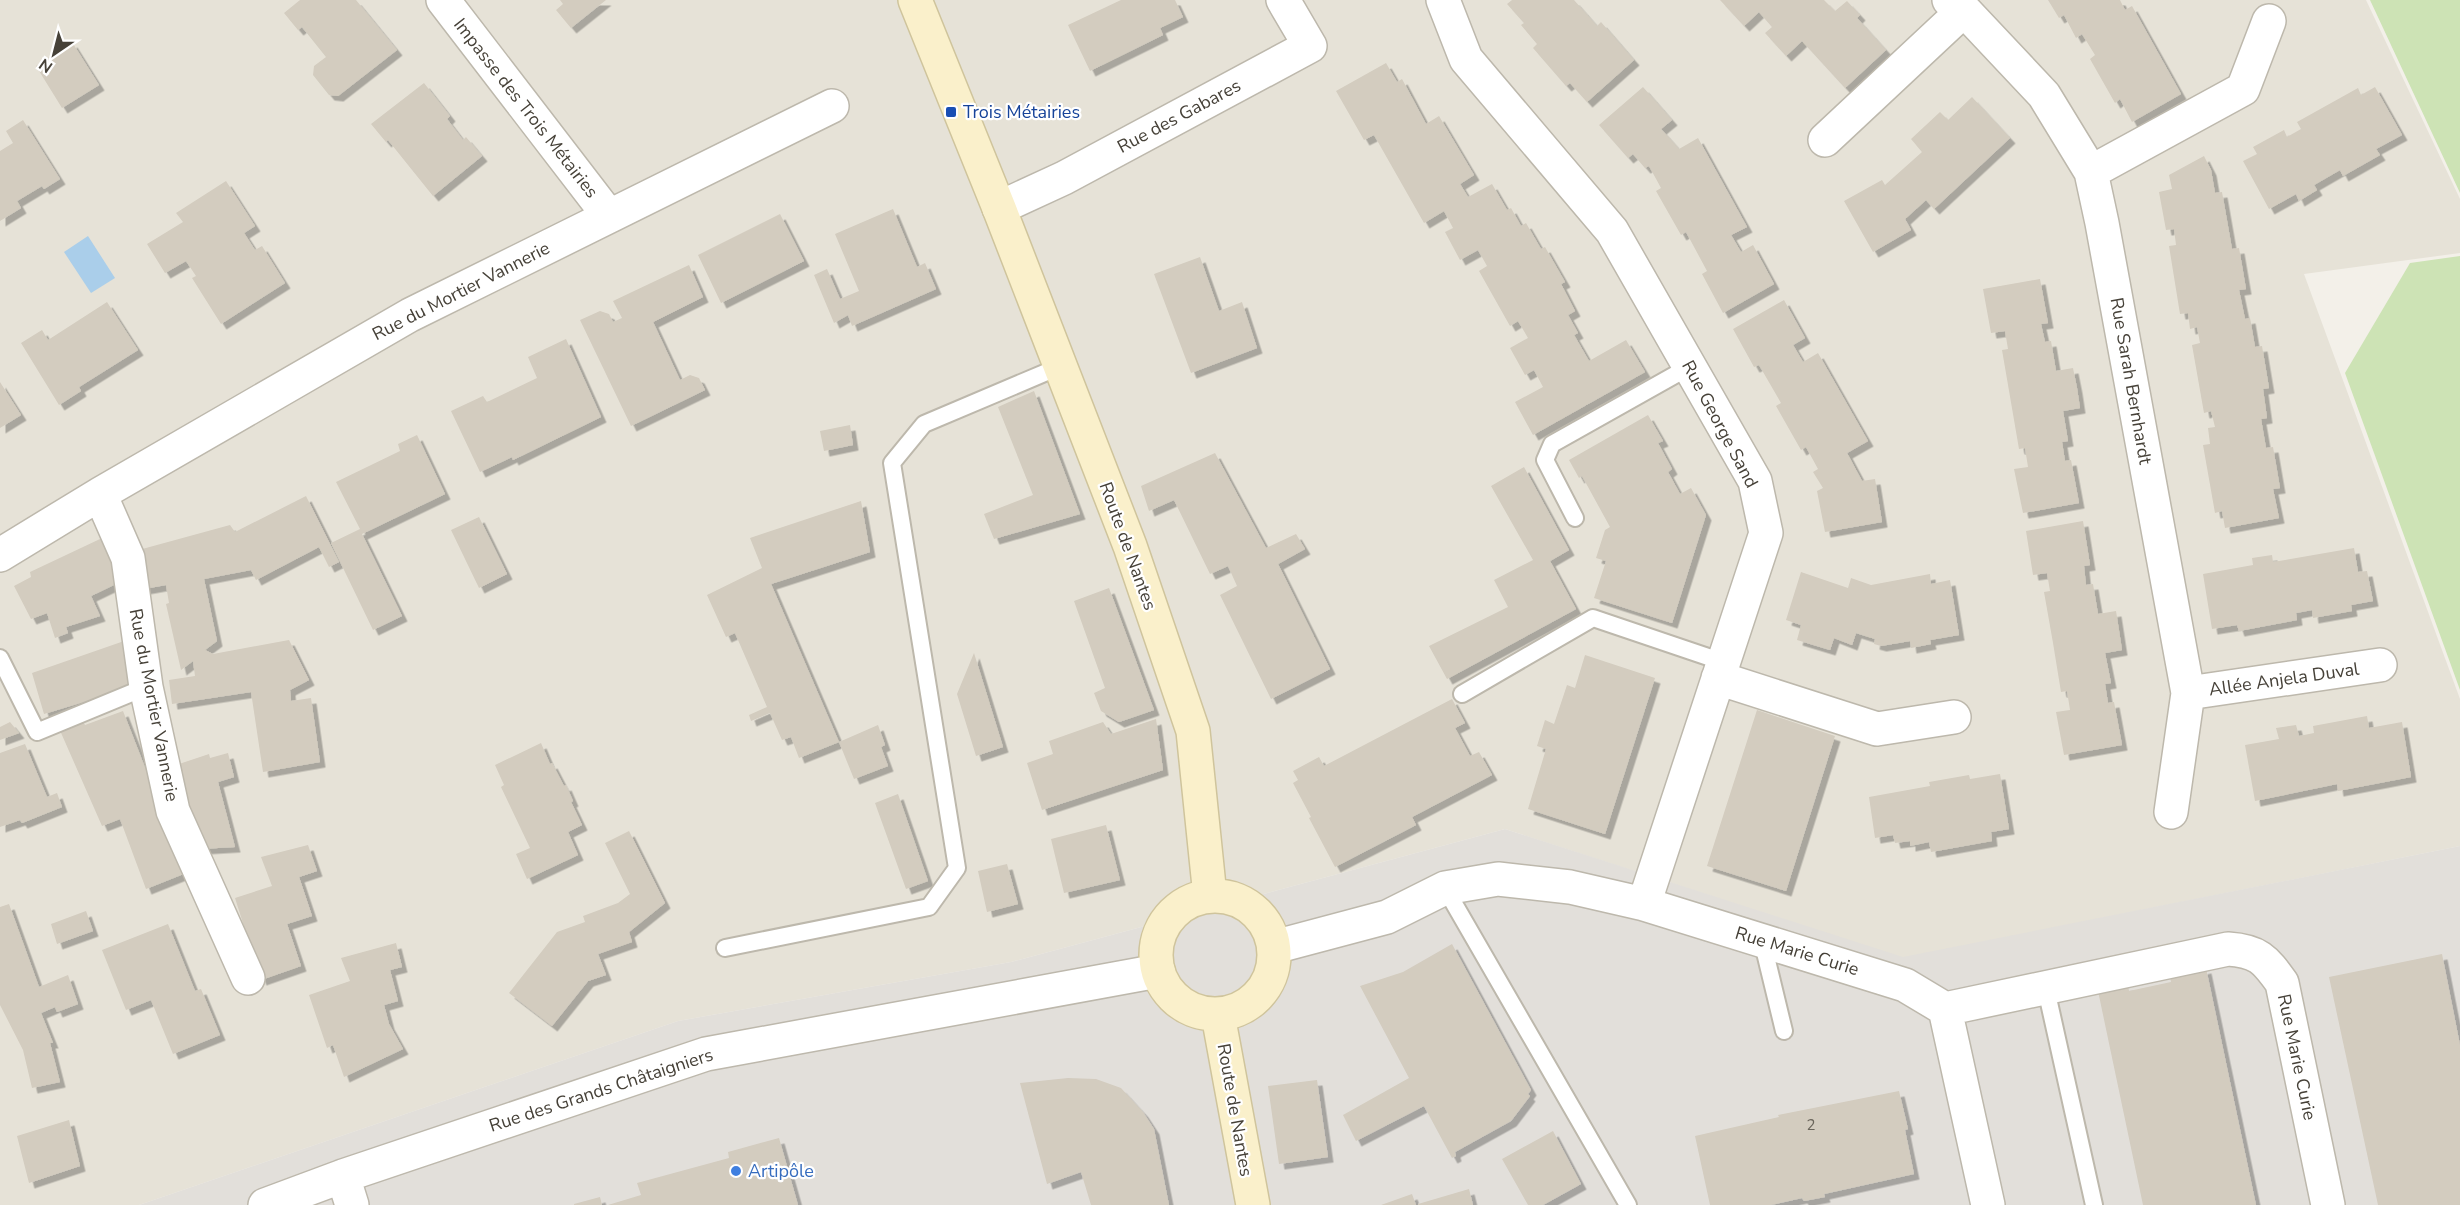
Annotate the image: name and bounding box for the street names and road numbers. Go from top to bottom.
street label: Impasse des Trois Métairies [448,13,604,203]
street label: Rue des Gabares [1113,73,1245,159]
street label: Rue du Mortier Vannerie [368,236,554,346]
street label: Rue Sarah Bernhardt [2105,296,2158,467]
street label: Rue George Sand [1676,356,1764,492]
street label: Route de Nantes [1094,479,1162,613]
street label: Rue du Mortier Vannerie [124,606,184,804]
street label: Allée Anjela Duval [2207,656,2361,701]
street label: Rue Marie Curie [1732,921,1862,981]
street label: Rue Marie Curie [2272,992,2322,1122]
street label: Rue des Grands Châtaigniers [486,1042,716,1138]
street label: Route de Nantes [1211,1042,1259,1178]

